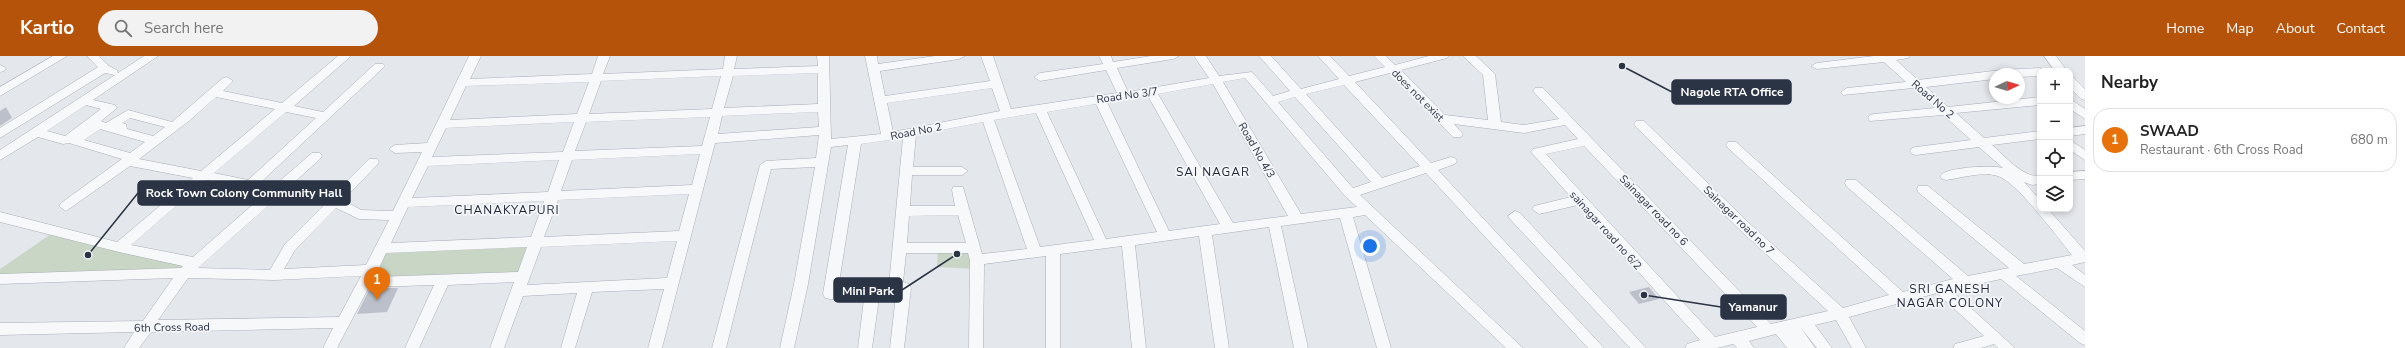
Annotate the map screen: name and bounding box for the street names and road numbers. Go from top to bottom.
street label: does not exist [1388,66,1447,125]
street label: Road No 2 [1908,77,1957,122]
street label: Road No 3/7 [1095,84,1159,107]
street label: Road No 2 [889,119,943,144]
street label: Road No 4/3 [1235,120,1279,181]
street label: Sainagar road no 6 [1616,172,1692,249]
street label: Sainagar road no 7 [1700,183,1777,258]
street label: sainagar road no 6/2 [1566,188,1645,273]
street label: 6th Cross Road [134,319,210,336]

